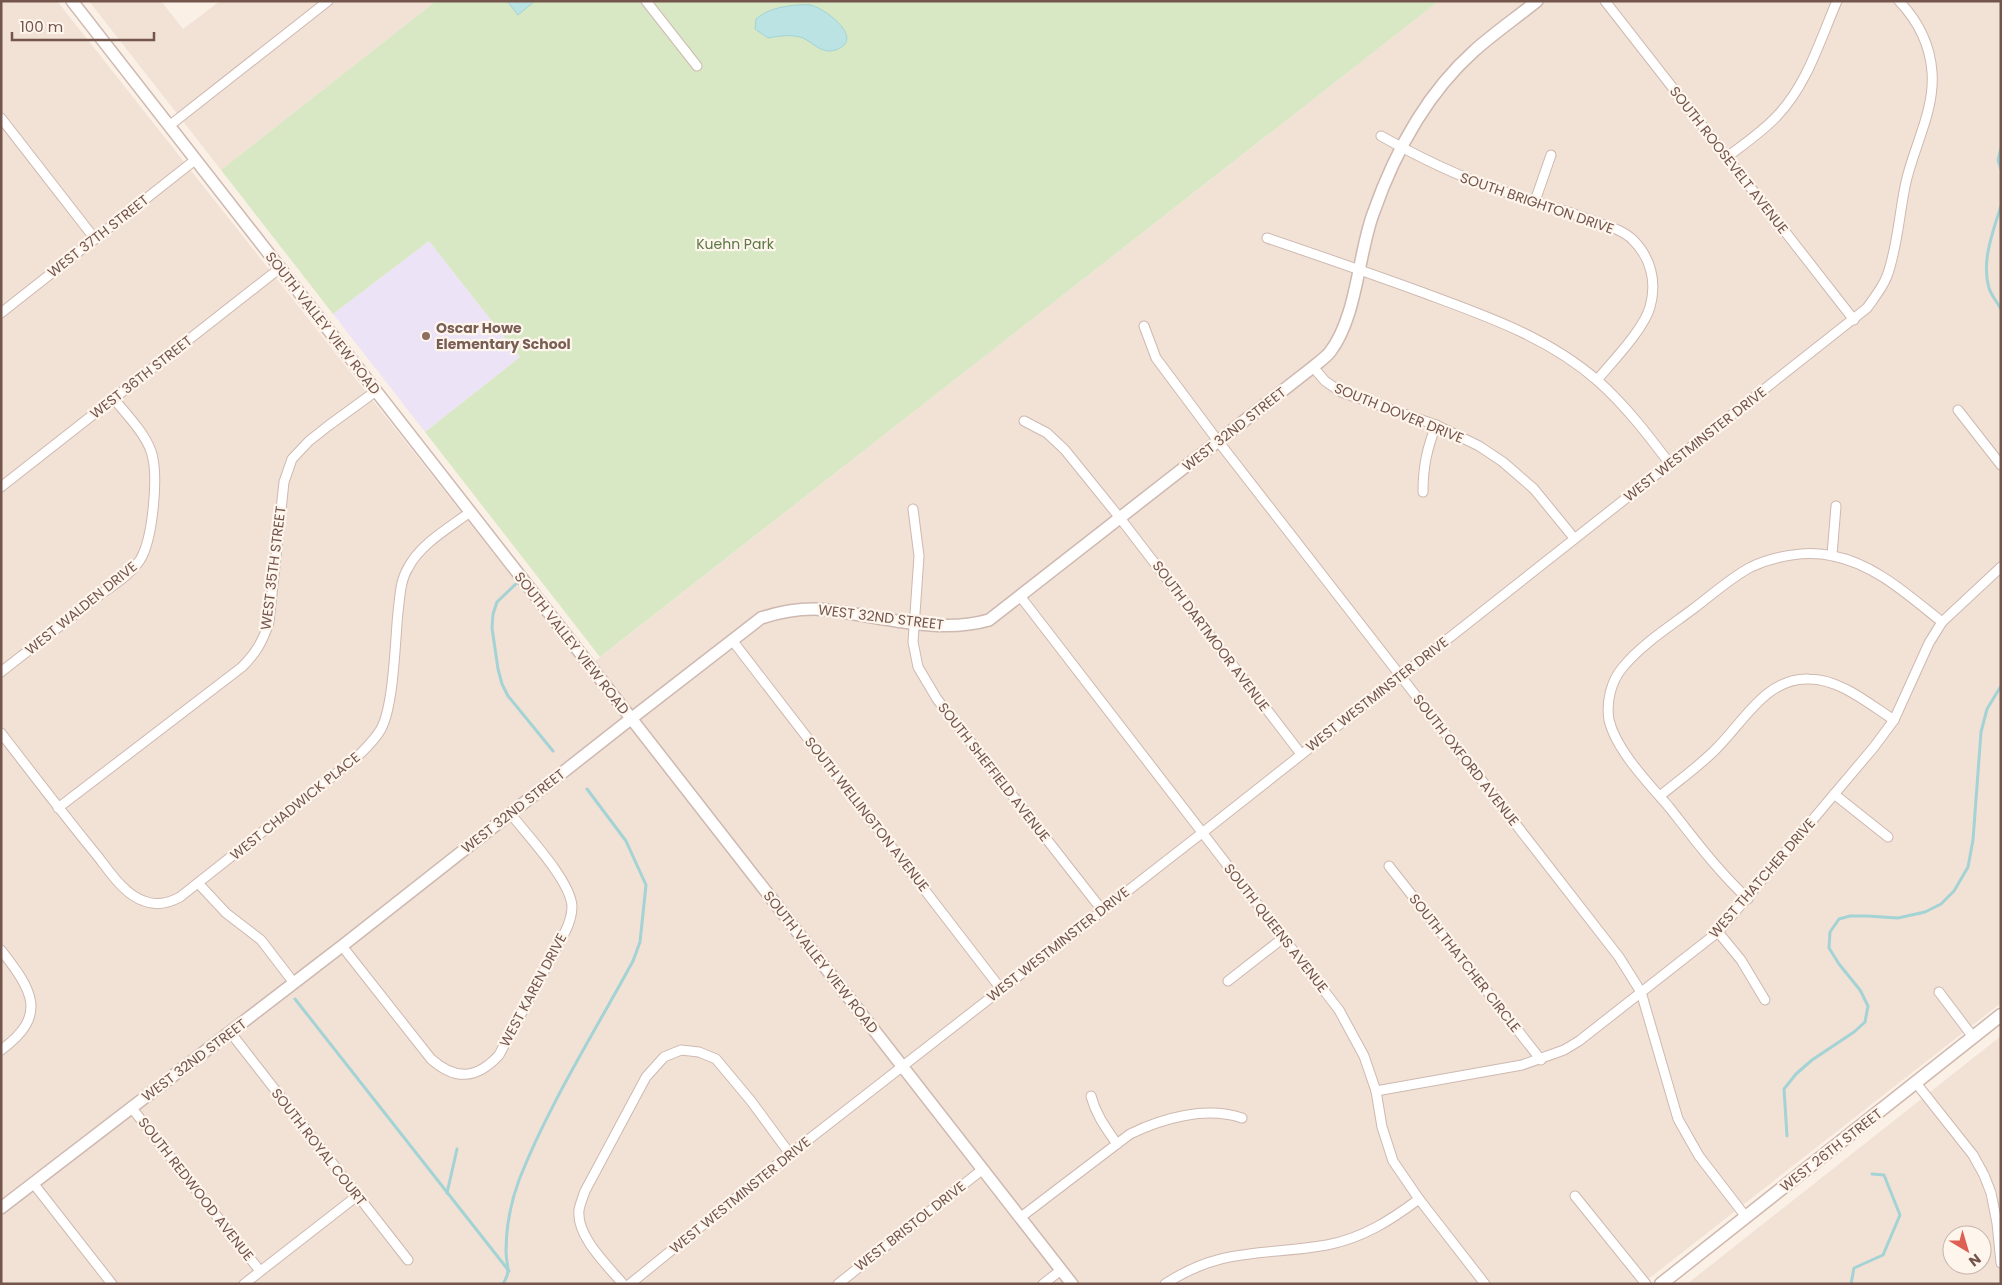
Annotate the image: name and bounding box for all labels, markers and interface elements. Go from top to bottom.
scale bar [12,10,155,42]
text: 100 m [20,16,63,37]
street label: SOUTH ROOSEVELT AVENUE [1665,82,1793,238]
street label: SOUTH BRIGHTON DRIVE [1457,167,1617,239]
street label: WEST 37TH STREET [43,190,153,282]
park label: Kuehn Park [696,234,775,254]
street label: SOUTH VALLEY VIEW ROAD [261,247,385,399]
place label: Oscar Howe Elementary School [436,318,571,354]
street label: WEST 36TH STREET [86,330,197,423]
marker: Oscar Howe Elementary School [420,330,432,342]
street label: SOUTH DOVER DRIVE [1331,378,1467,448]
street label: WEST 32ND STREET [1178,382,1290,476]
street label: WEST WESTMINSTER DRIVE [1619,382,1771,506]
street label: WEST 35TH STREET [255,504,291,631]
street label: WEST WALDEN DRIVE [21,557,141,659]
street label: SOUTH DARTMOOR AVENUE [1148,557,1274,715]
street label: SOUTH VALLEY VIEW ROAD [510,567,634,719]
street label: WEST 32ND STREET [817,599,945,635]
street label: WEST WESTMINSTER DRIVE [1301,632,1453,756]
street label: SOUTH OXFORD AVENUE [1408,690,1524,830]
street label: SOUTH SHEFFIELD AVENUE [933,698,1055,846]
street label: SOUTH WELLINGTON AVENUE [800,732,934,896]
street label: WEST CHADWICK PLACE [226,747,364,865]
street label: WEST 32ND STREET [457,764,569,858]
street label: WEST THATCHER DRIVE [1704,814,1820,942]
street label: SOUTH QUEENS AVENUE [1219,859,1333,997]
street label: WEST WESTMINSTER DRIVE [982,882,1134,1006]
street label: SOUTH VALLEY VIEW ROAD [759,886,883,1038]
street label: SOUTH THATCHER CIRCLE [1405,890,1525,1036]
street label: WEST KAREN DRIVE [495,930,571,1050]
street label: WEST 32ND STREET [138,1014,251,1106]
street label: SOUTH ROYAL COURT [267,1084,371,1210]
street label: WEST 26TH STREET [1776,1104,1887,1196]
street label: SOUTH REDWOOD AVENUE [134,1113,258,1265]
street label: WEST WESTMINSTER DRIVE [665,1132,815,1258]
street label: WEST BRISTOL DRIVE [850,1176,970,1276]
north arrow [1942,1225,1992,1275]
text: N [1965,1249,1985,1271]

